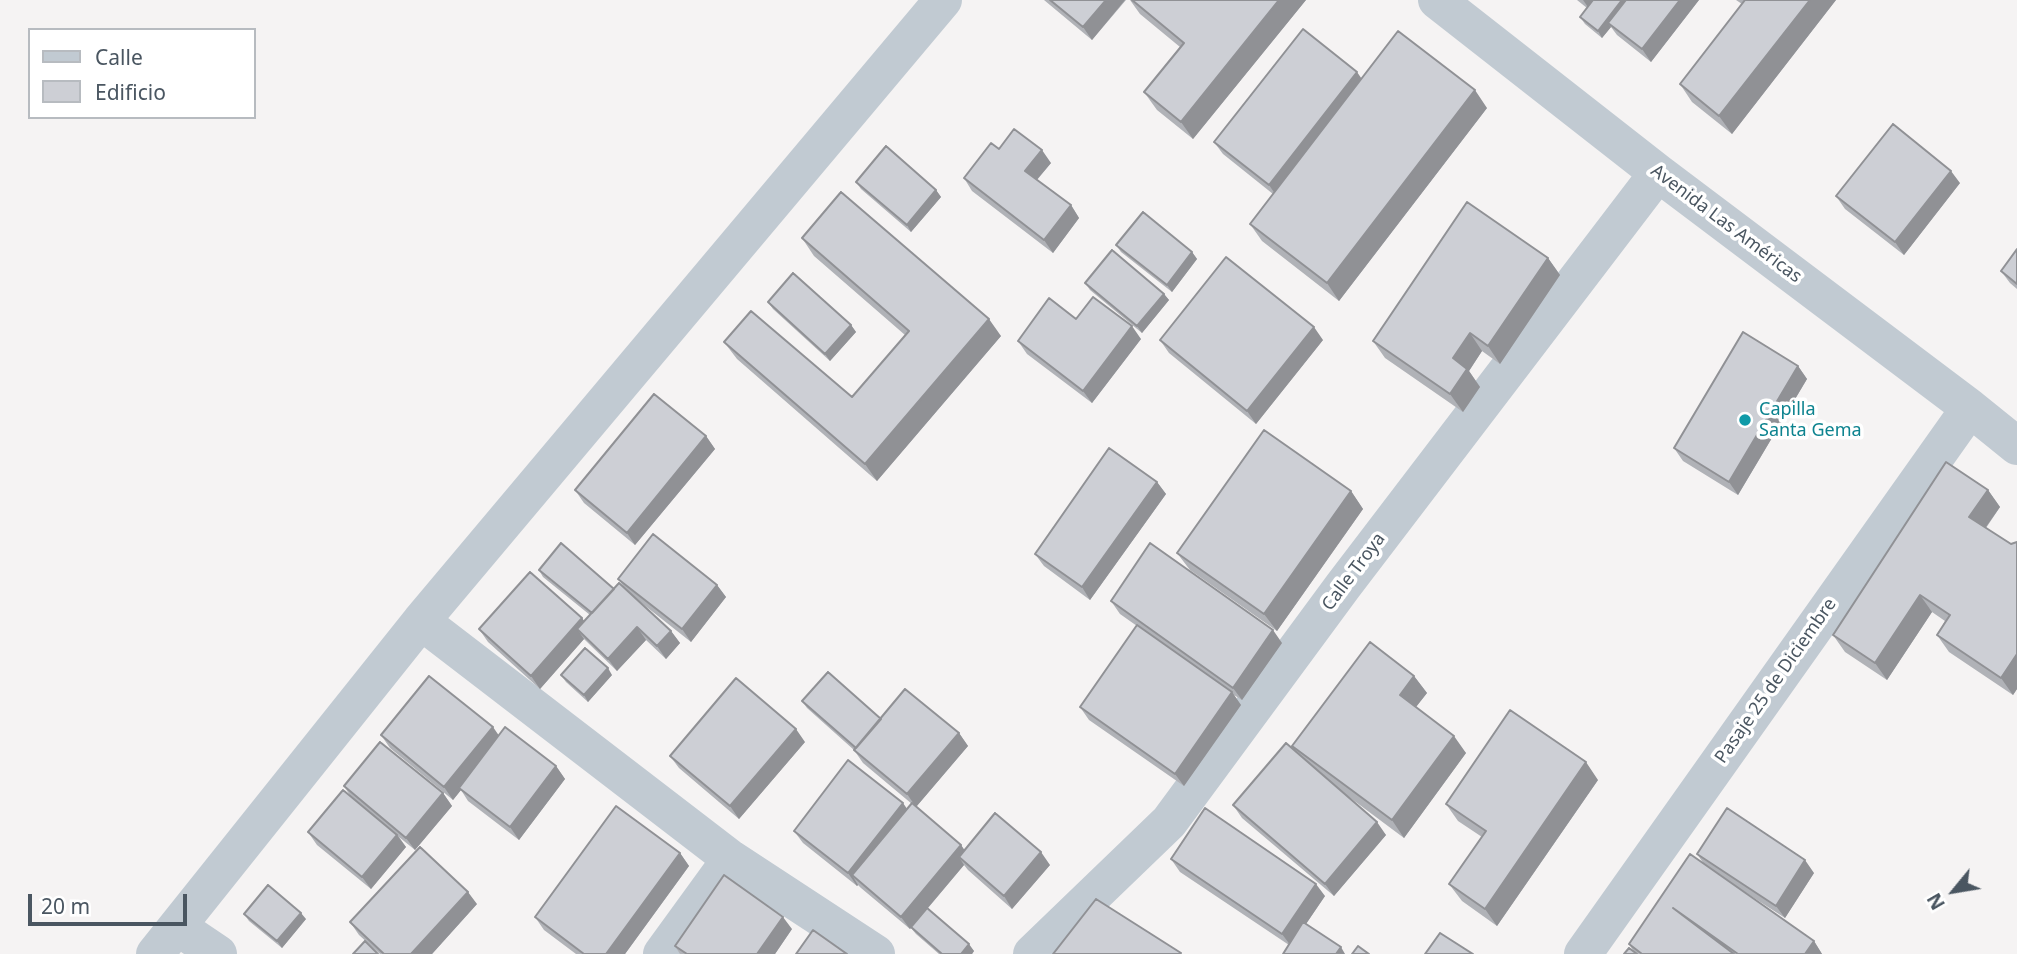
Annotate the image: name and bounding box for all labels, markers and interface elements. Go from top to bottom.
legend [28,28,256,119]
text: Calle [95,43,143,71]
text: Edificio [95,78,166,106]
street label: Avenida Las Américas [1646,160,1806,288]
place label: Capilla Santa Gema [1759,399,1862,442]
marker: Capilla Santa Gema [1737,412,1753,428]
street label: Calle Troya [1318,529,1390,615]
street label: Pasaje 25 de Diciembre [1711,594,1841,768]
north arrow [1919,856,1989,926]
scale bar [32,880,191,924]
text: N [1921,888,1951,915]
text: 20 m [41,892,90,920]

